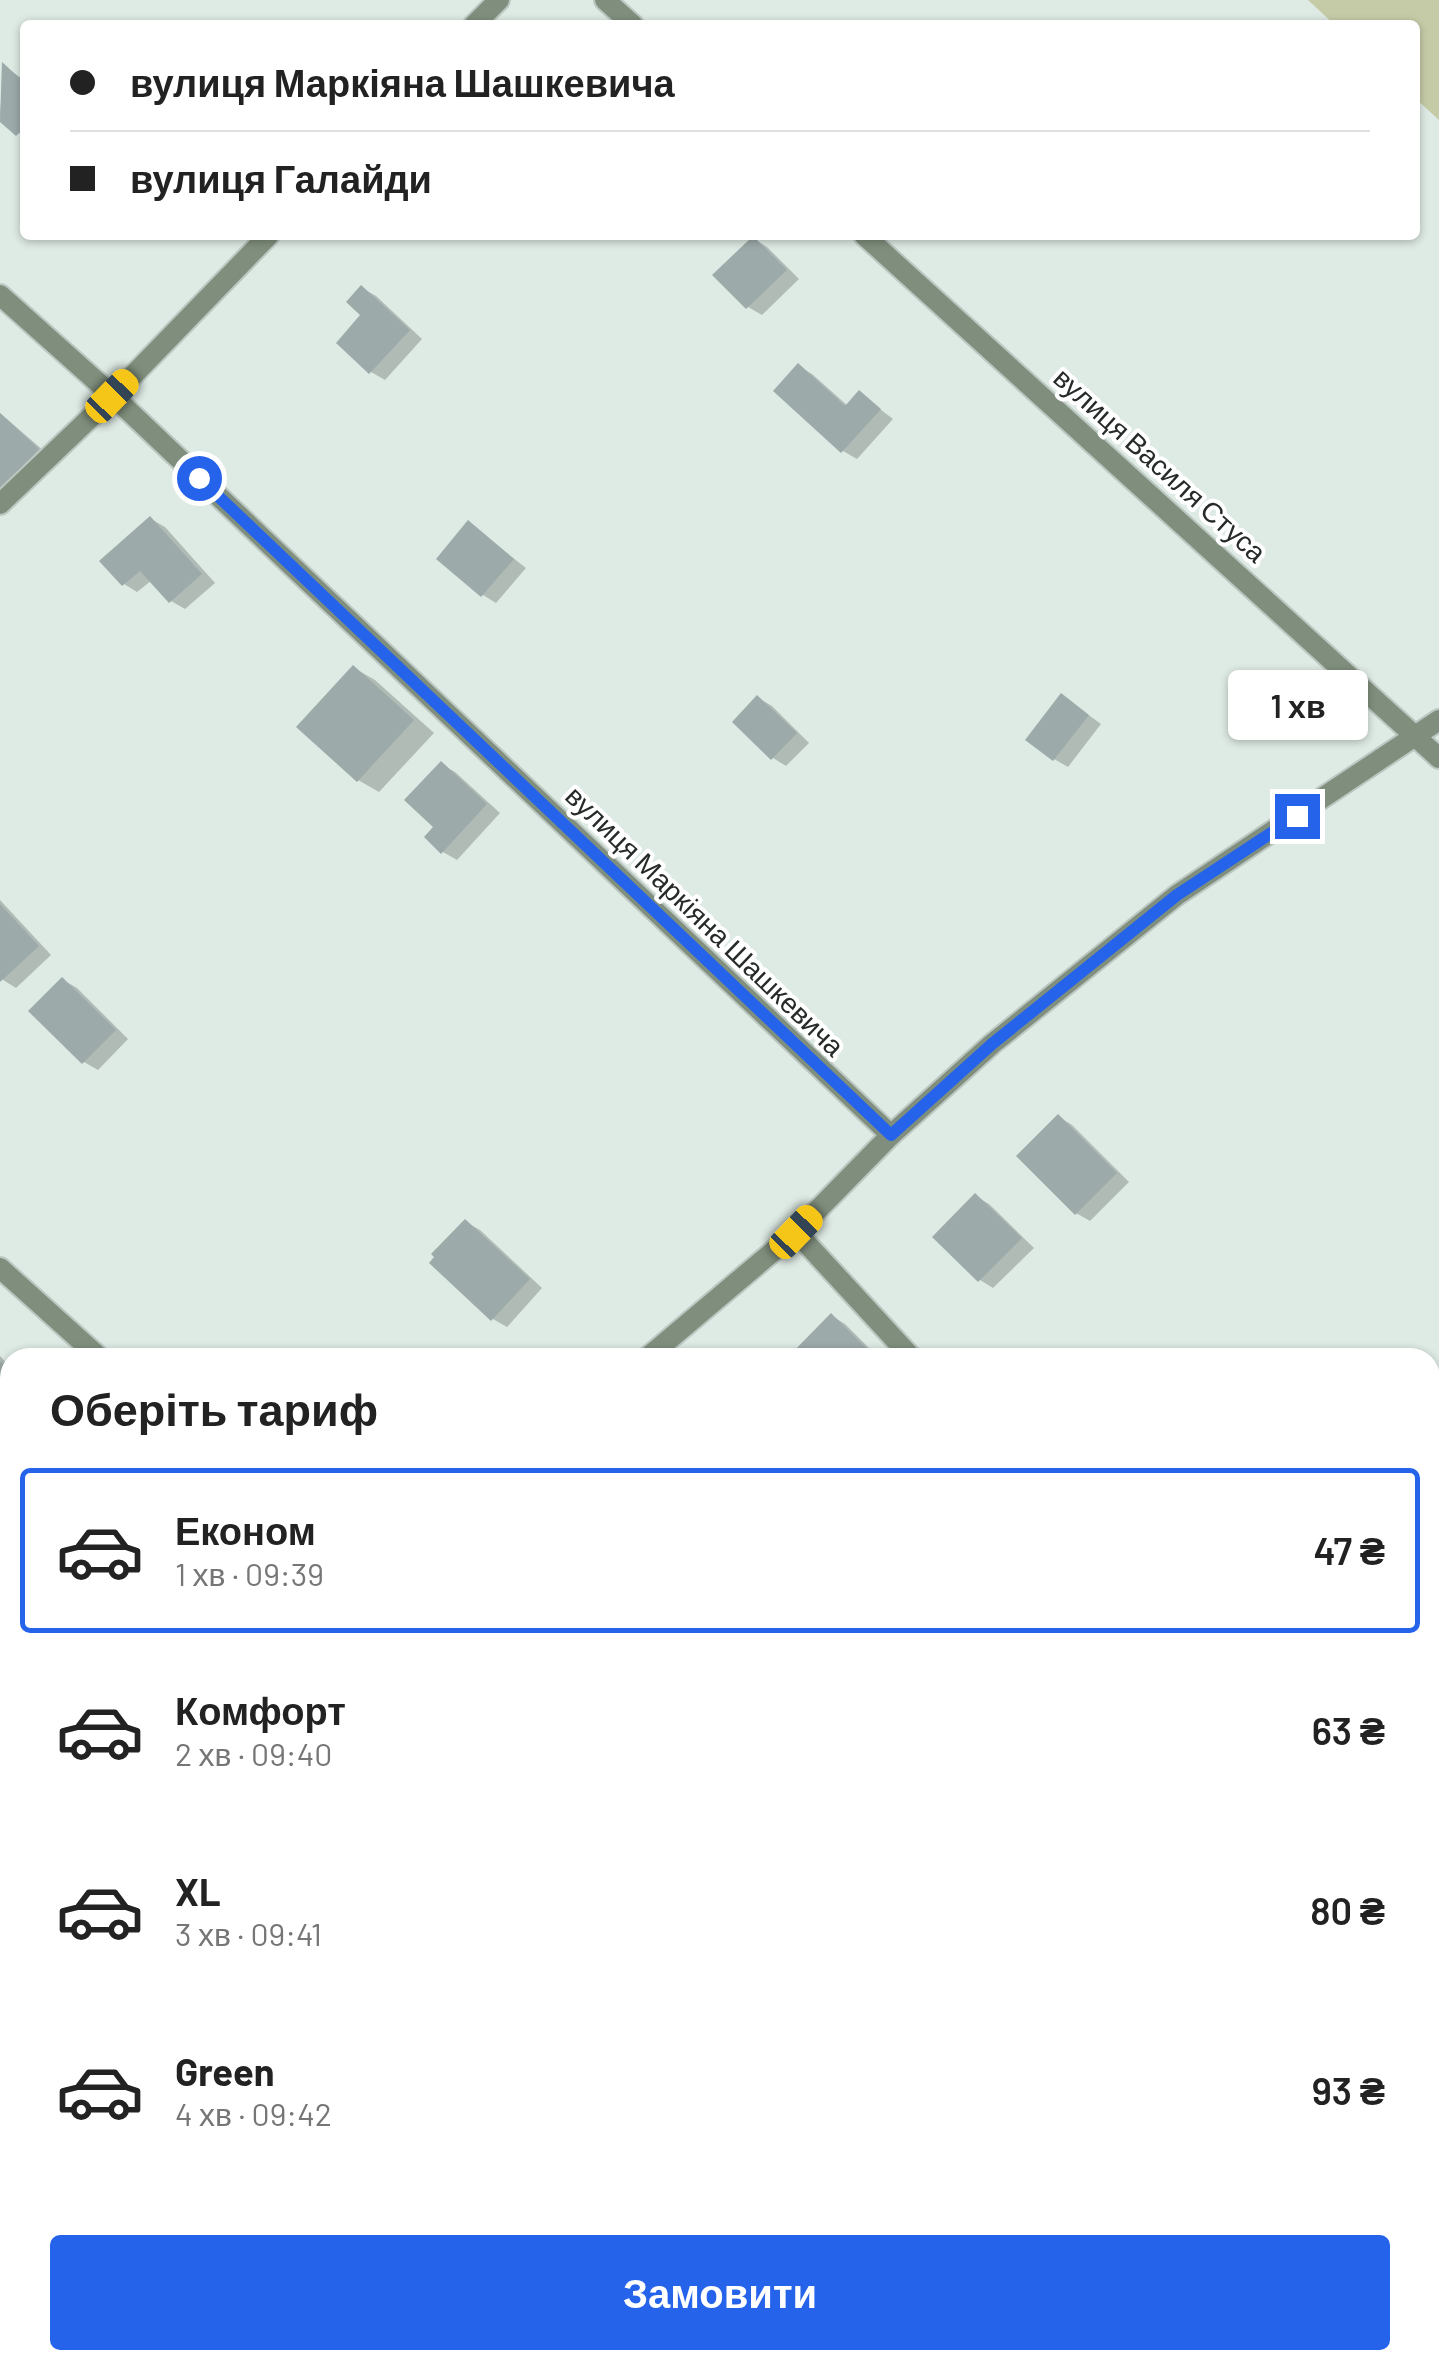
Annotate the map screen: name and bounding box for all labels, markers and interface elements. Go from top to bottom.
text: вулиця Маркіяна Шашкевича [130,59,675,105]
text: вулиця Галайди [130,155,432,201]
street label: вулиця Василя Стуса [1047,360,1274,569]
car [80,364,144,428]
route start [177,456,222,501]
callout: 1 хв [1227,671,1367,741]
text: 1 хв [1270,686,1326,724]
street label: вулиця Маркіяна Шашкевича [559,778,852,1063]
route end [1275,794,1320,839]
car [764,1200,828,1264]
text: Оберіть тариф [50,1381,378,1435]
icon: car [55,1506,145,1596]
text: Економ [175,1507,316,1553]
text: 47 ₴ [1313,1527,1385,1573]
text: 1 хв · 09:39 [175,1554,324,1592]
icon: car [55,1686,145,1776]
text: Комфорт [175,1687,346,1733]
text: 63 ₴ [1312,1707,1385,1753]
text: 2 хв · 09:40 [175,1734,332,1772]
icon: car [55,1866,145,1956]
text: XL [175,1868,221,1914]
text: 80 ₴ [1310,1887,1385,1933]
text: 3 хв · 09:41 [175,1914,322,1952]
icon: car [55,2046,145,2136]
text: Green [175,2048,275,2094]
text: 93 ₴ [1312,2067,1385,2113]
text: 4 хв · 09:42 [175,2094,332,2132]
button: Замовити [50,2235,1390,2350]

